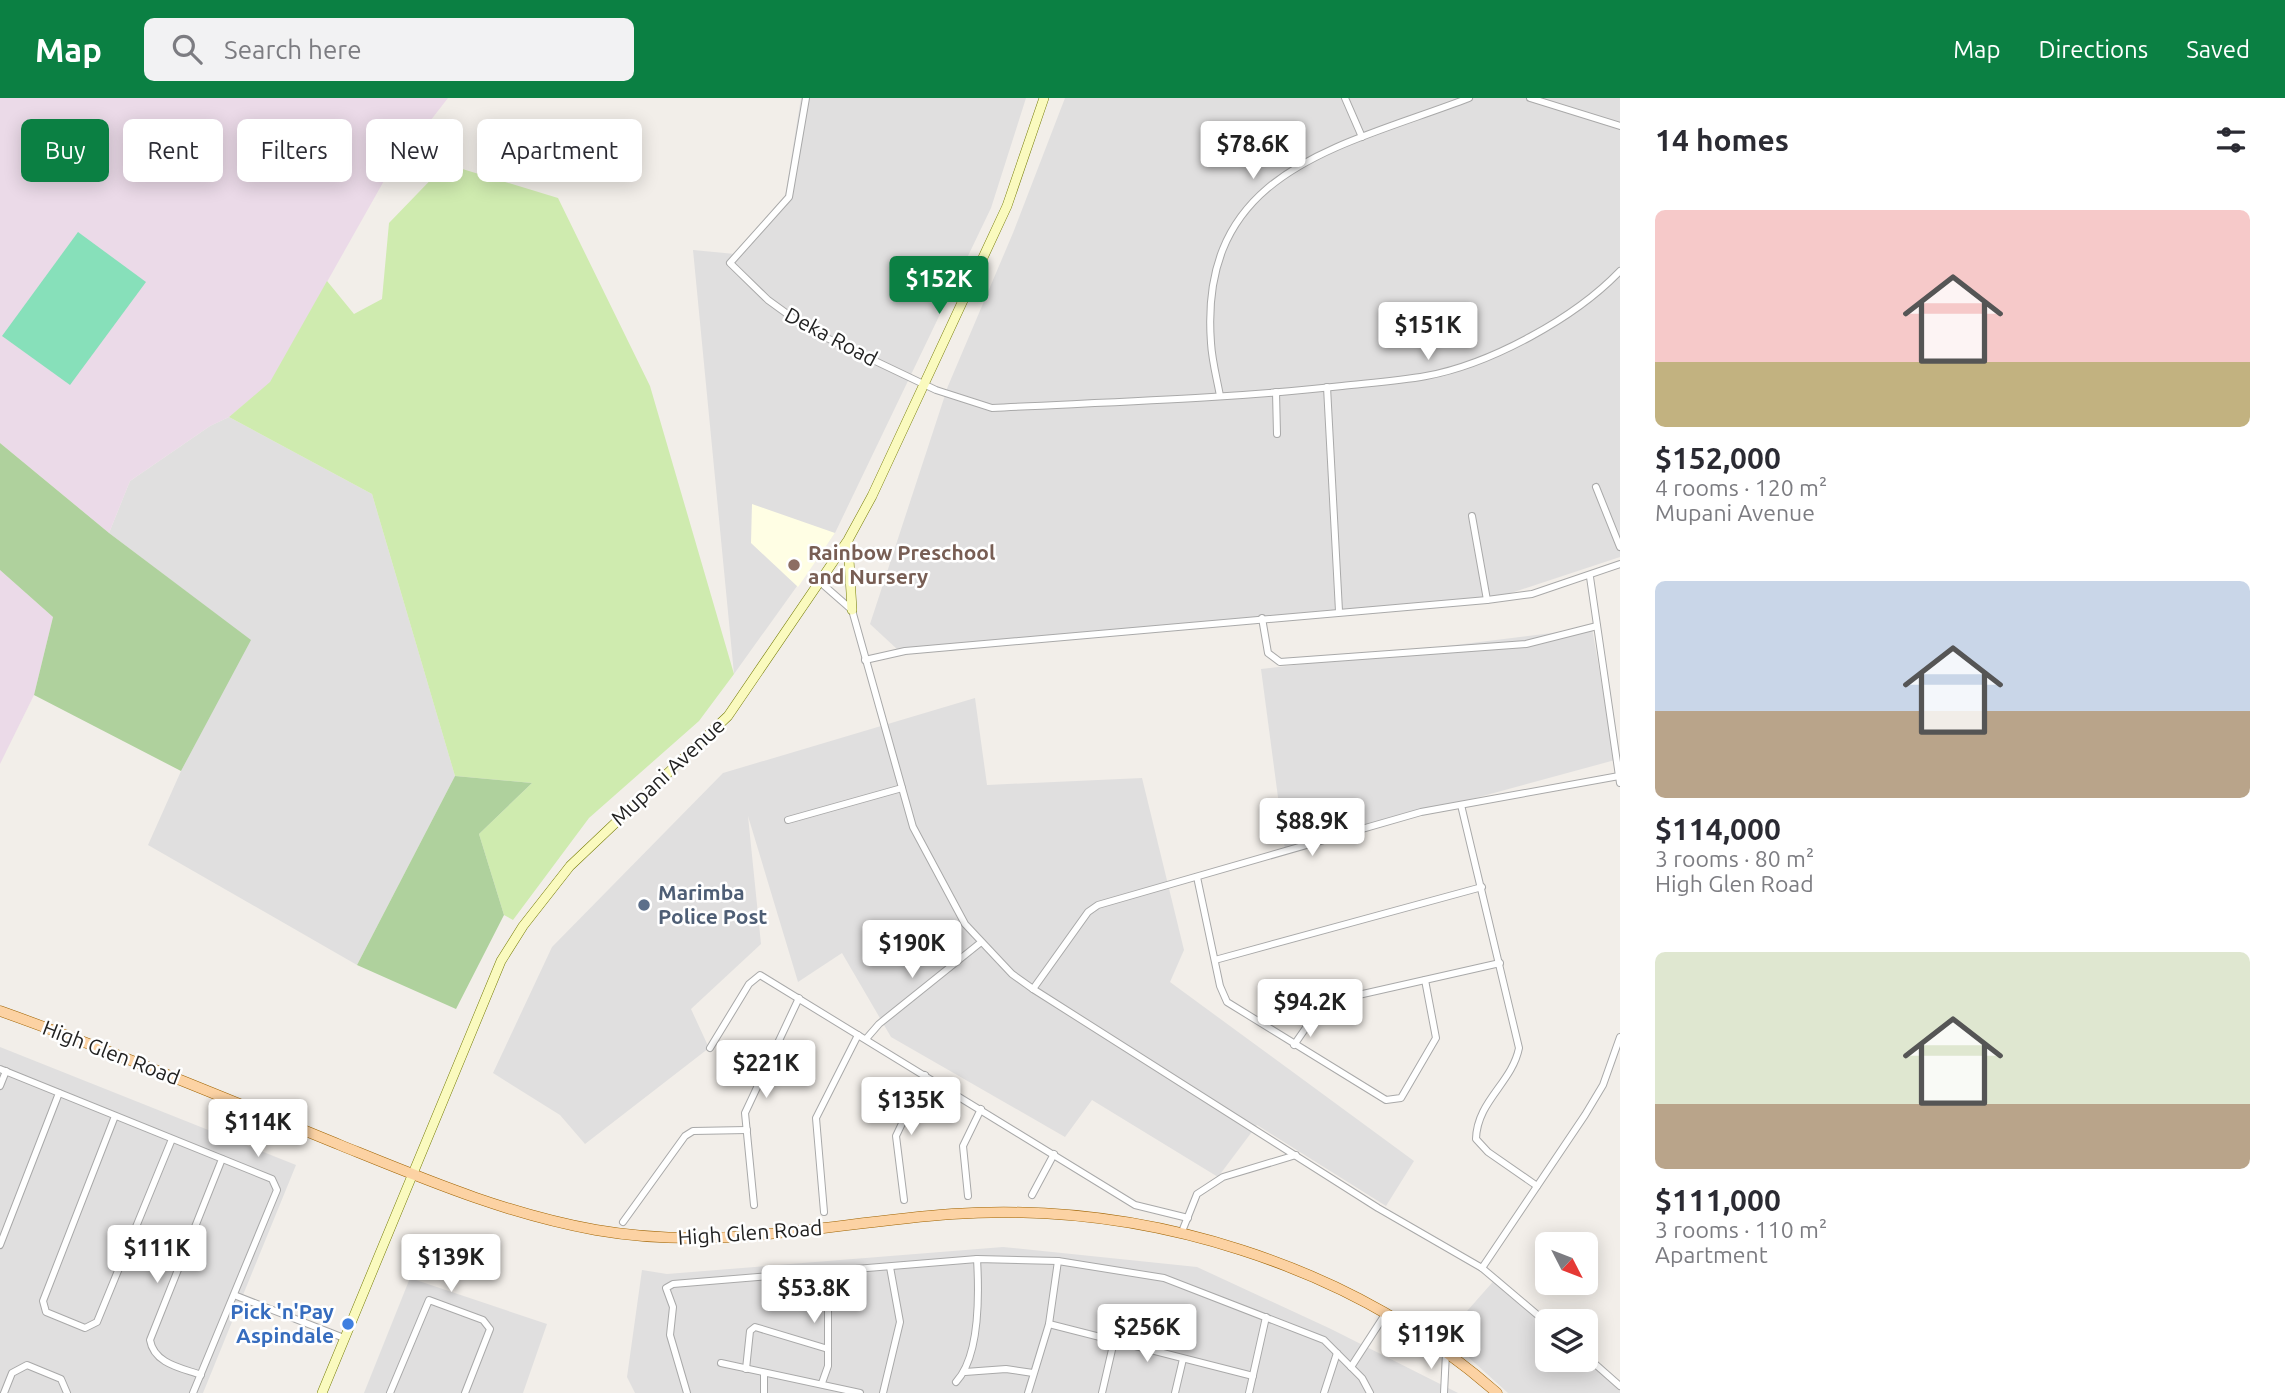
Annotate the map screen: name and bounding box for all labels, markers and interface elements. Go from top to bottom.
search box [144,18,634,81]
icon: search [168,30,206,68]
text: Map [35,31,102,68]
text: Search here [224,35,362,64]
text: Map [1953,36,2000,63]
text: Directions [2038,36,2148,63]
text: Saved [2186,36,2250,63]
chip: Buy [21,119,109,182]
chip: Rent [123,119,223,182]
chip: Filters [237,119,352,182]
chip: New [366,119,463,182]
chip: Apartment [477,119,642,182]
icon: filters [2212,121,2250,159]
pin: $78.6K [1196,122,1310,181]
text: 14 homes [1655,123,1789,157]
text: $78.6K [1217,131,1289,156]
pin: $152K [890,256,988,316]
icon: home [1890,256,2016,382]
text: $152K [905,266,973,291]
street label: Deka Road [781,302,882,370]
pin: $151K [1379,302,1477,362]
text: $151K [1394,312,1462,337]
text: $152,000 [1655,441,1781,475]
text: 4 rooms · 120 m² [1655,475,1827,500]
text: Mupani Avenue [1655,500,1815,525]
place label: Rainbow Preschool and Nursery [808,540,995,588]
marker: Rainbow Preschool and Nursery [786,557,802,573]
icon: home [1890,627,2016,753]
street label: Mupani Avenue [606,713,729,830]
pin: $88.9K [1255,798,1369,858]
text: $88.9K [1276,808,1348,833]
text: $114,000 [1655,812,1781,846]
text: 3 rooms · 80 m² [1655,846,1814,871]
text: High Glen Road [1655,871,1814,896]
place label: Marimba Police Post [658,880,767,928]
marker: Marimba Police Post [636,897,652,913]
pin: $190K [863,920,961,980]
text: $190K [878,930,946,955]
pin: $94.2K [1253,979,1367,1039]
text: $94.2K [1274,989,1346,1014]
icon: home [1890,998,2016,1124]
street label: High Glen Road [39,1015,183,1089]
pin: $221K [717,1040,815,1100]
text: $221K [732,1050,800,1075]
pin: $135K [862,1077,960,1137]
text: $135K [877,1087,945,1112]
pin: $114K [209,1100,307,1159]
text: $114K [224,1109,292,1134]
text: $111,000 [1655,1183,1781,1217]
street label: High Glen Road [677,1215,823,1249]
text: 3 rooms · 110 m² [1655,1217,1827,1242]
pin: $111K [108,1226,206,1285]
north arrow [1535,1232,1598,1295]
map controls [1535,1232,1598,1372]
pin: $139K [402,1234,500,1294]
text: $111K [123,1235,191,1260]
text: Apartment [1655,1242,1768,1267]
text: $139K [417,1244,485,1269]
pin: $53.8K [757,1266,871,1325]
text: $53.8K [778,1275,850,1300]
place label: Pick 'n'Pay Aspindale [230,1299,334,1347]
pin: $256K [1098,1304,1196,1364]
button: layers [1535,1309,1598,1372]
pin: $119K [1382,1312,1480,1371]
text: $256K [1113,1314,1181,1339]
marker: Pick 'n'Pay Aspindale [340,1316,356,1332]
text: $119K [1397,1321,1465,1346]

